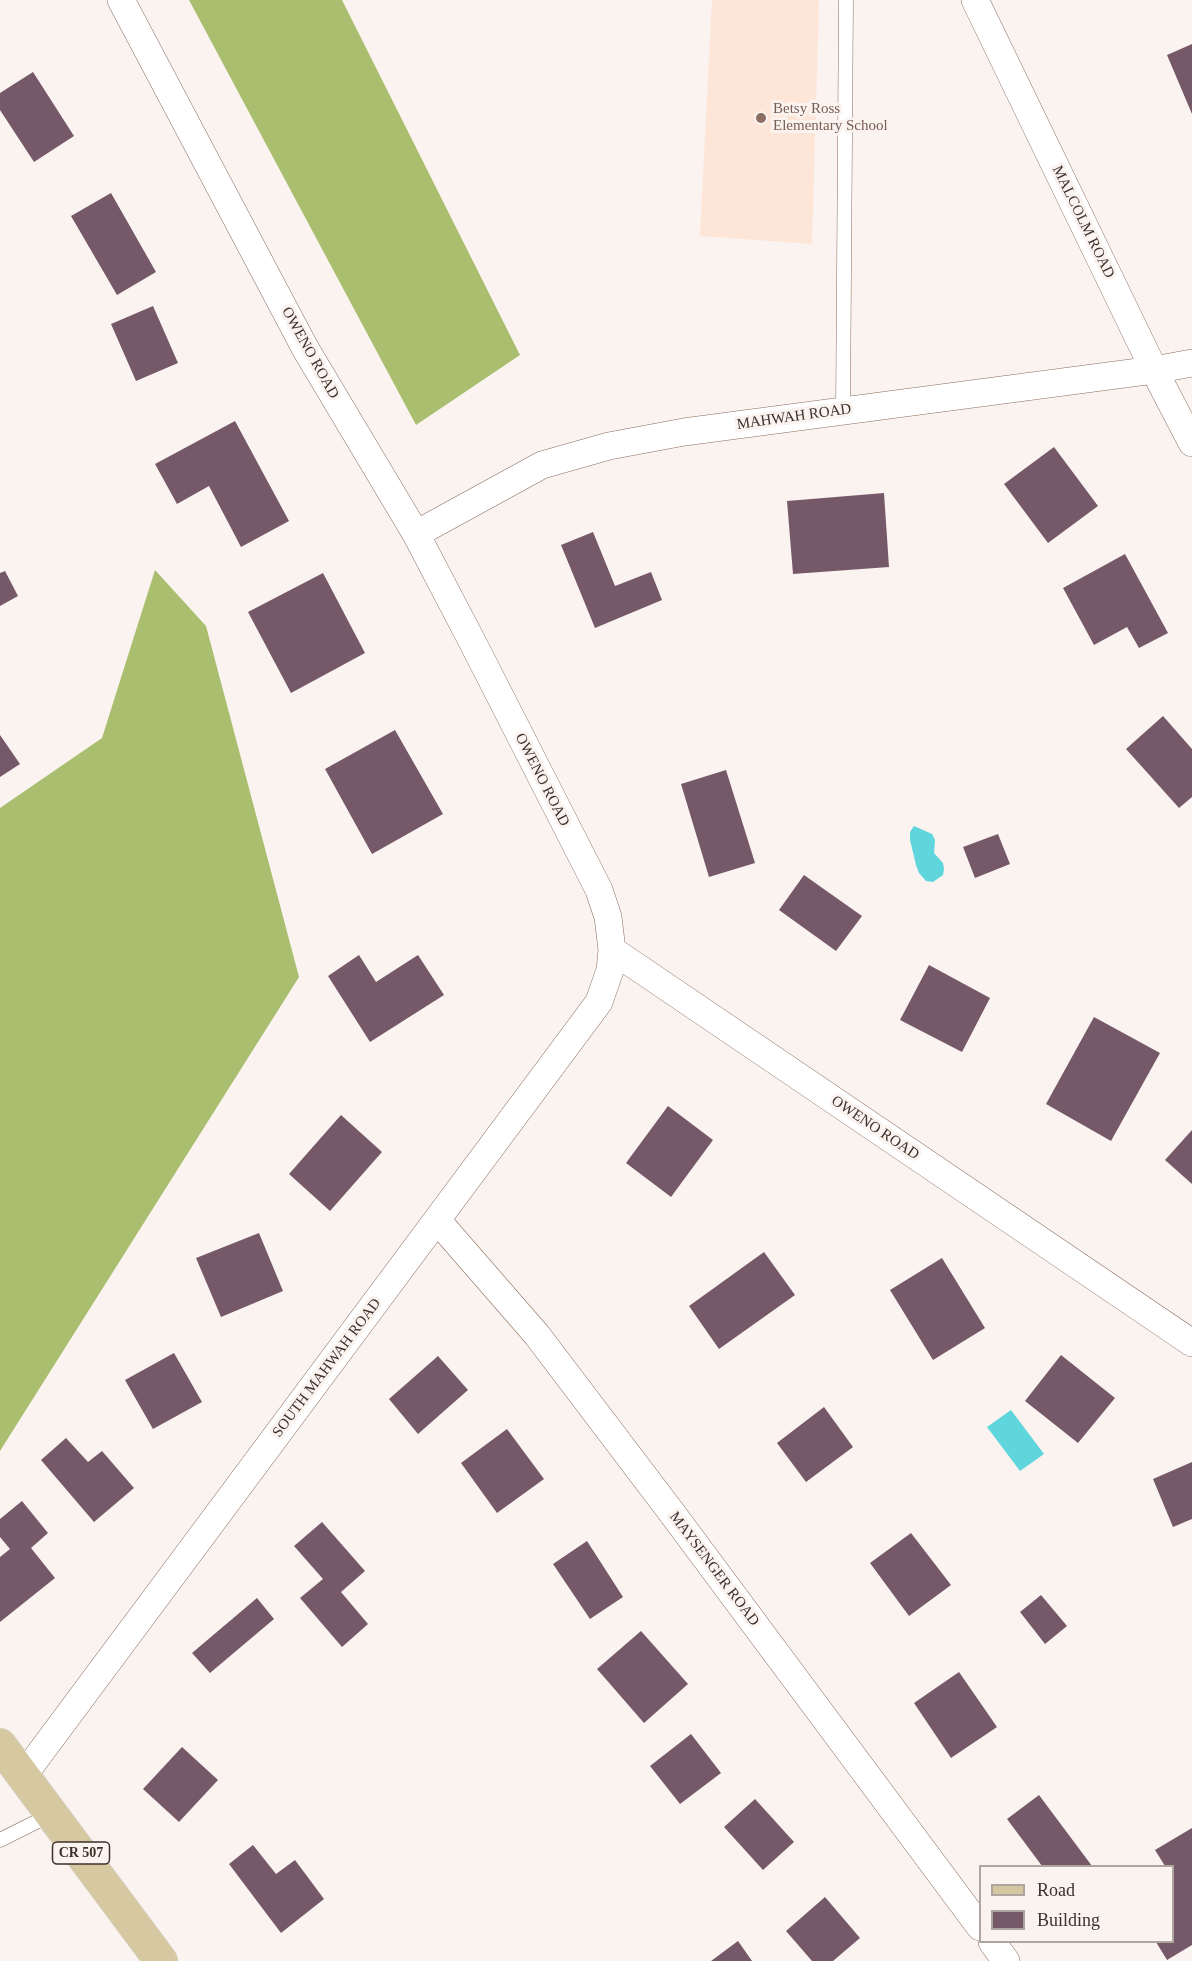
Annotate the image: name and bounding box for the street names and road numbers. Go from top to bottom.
street label: MALCOLM ROAD [1048,163,1118,281]
street label: OWENO ROAD [277,304,343,402]
street label: MAHWAH ROAD [736,400,852,434]
street label: OWENO ROAD [511,730,573,830]
street label: OWENO ROAD [828,1092,922,1164]
street label: SOUTH MAHWAH ROAD [269,1295,385,1441]
street label: MAYSENGER ROAD [665,1508,763,1630]
road number: CR 507 [52,1842,110,1864]

